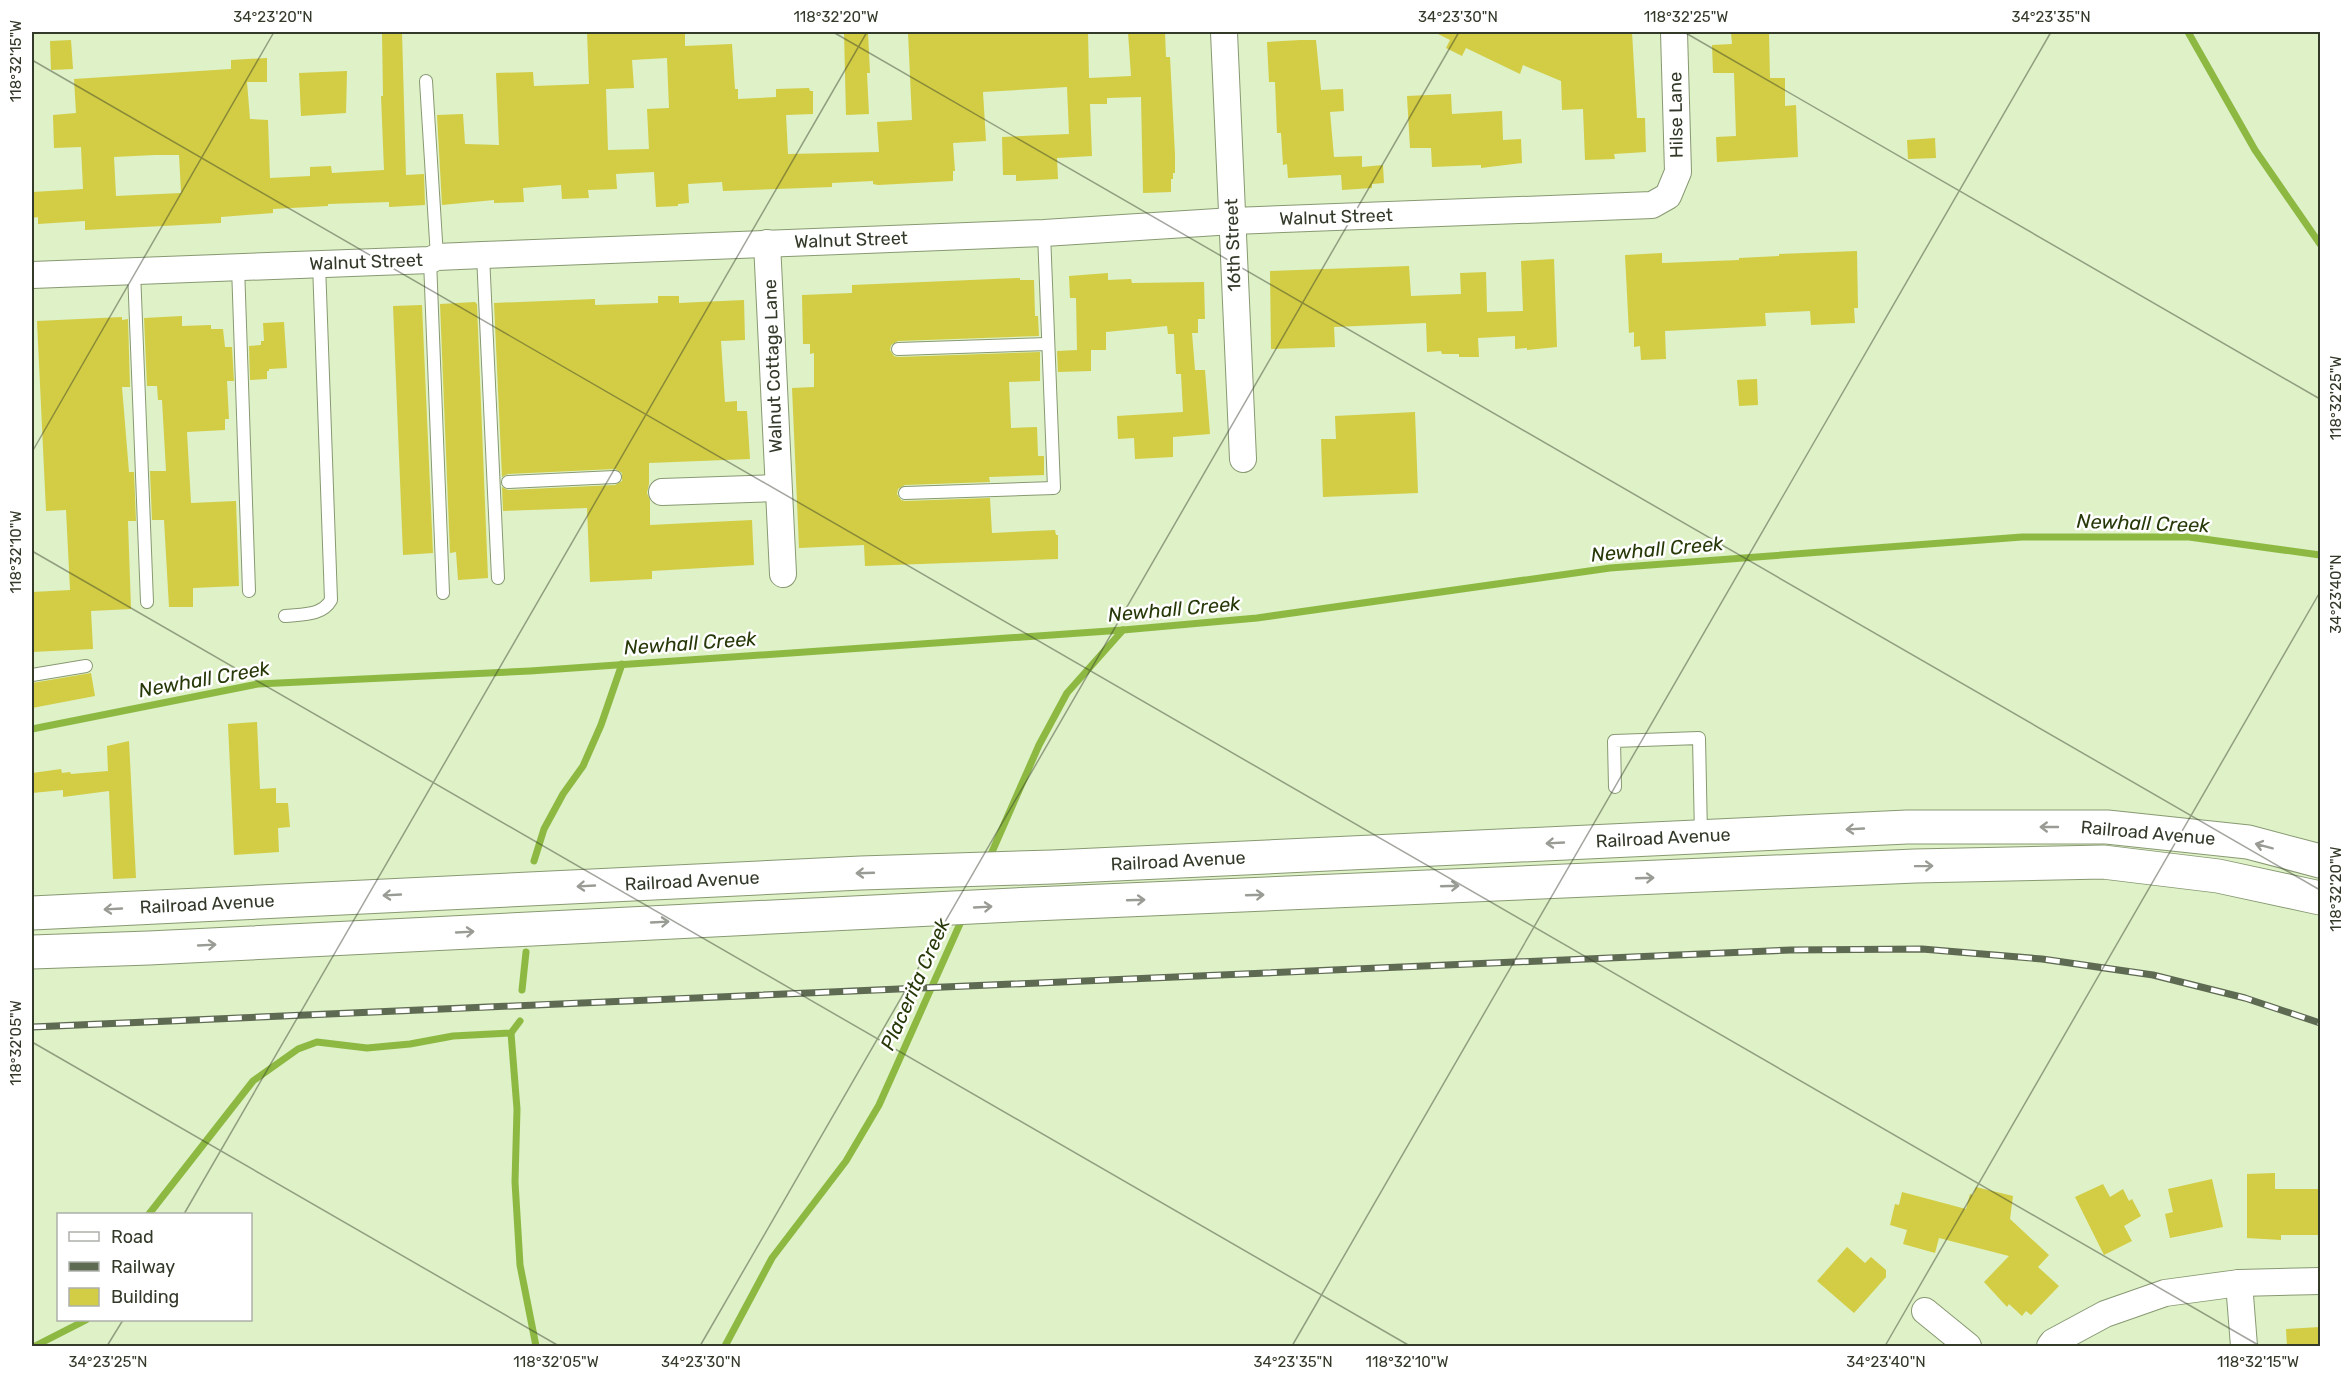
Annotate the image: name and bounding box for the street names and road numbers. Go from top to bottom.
street label: Hilse Lane [1664,72,1688,158]
street label: 16th Street [1220,198,1246,292]
street label: Walnut Street [1279,204,1393,230]
street label: Walnut Street [794,227,908,253]
street label: Walnut Street [309,249,423,275]
street label: Walnut Cottage Lane [759,279,787,453]
street label: Railroad Avenue [2080,816,2216,850]
street label: Railroad Avenue [1595,823,1731,853]
street label: Railroad Avenue [1110,846,1246,876]
street label: Railroad Avenue [624,866,760,896]
street label: Railroad Avenue [139,889,275,919]

